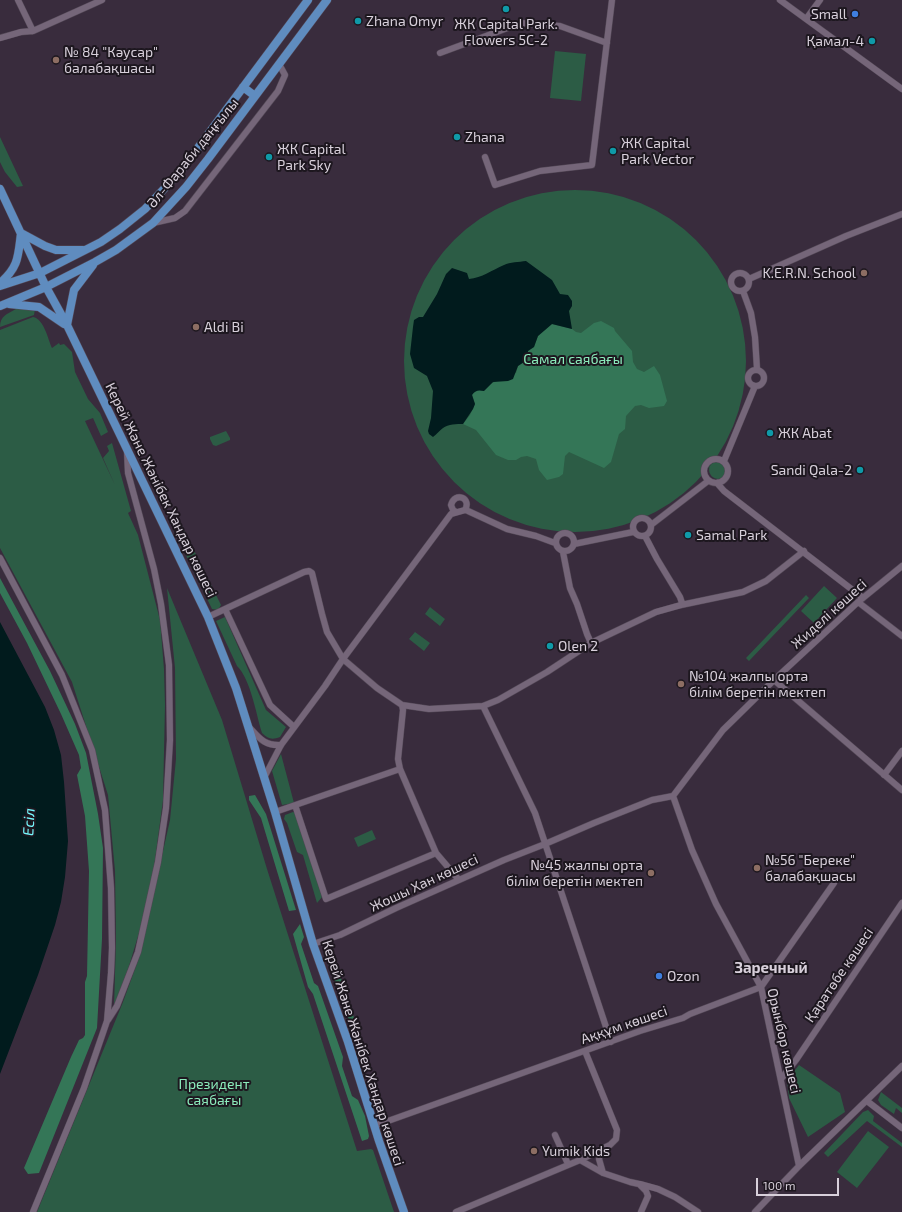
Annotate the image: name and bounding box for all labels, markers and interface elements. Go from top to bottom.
marker: ЖК Capital Park. Flowers 5C-2 [501,4,511,14]
place label: Small [811,6,847,22]
marker: Small [850,9,860,19]
place label: Zhana Omyr [366,13,443,29]
marker: Zhana Omyr [353,16,363,26]
place label: ЖК Capital Park. Flowers 5C-2 [454,16,558,48]
place label: Қамал-4 [806,33,864,49]
marker: Қамал-4 [867,36,877,46]
place label: № 84 "Кәусар" балабақшасы [64,44,158,76]
marker: № 84 "Кәусар" балабақшасы [51,55,61,65]
street label: Әл-Фараби даңғылы [144,95,242,211]
place label: Zhana [465,129,505,145]
marker: Zhana [452,132,462,142]
place label: ЖК Capital Park Vector [621,135,694,168]
place label: ЖК Capital Park Sky [277,141,346,174]
marker: ЖК Capital Park Vector [608,146,618,156]
marker: ЖК Capital Park Sky [264,152,274,162]
place label: K.E.R.N. School [763,265,856,281]
marker: K.E.R.N. School [859,268,869,278]
place label: Aldi Bi [204,319,244,335]
marker: Aldi Bi [191,322,201,332]
park label: Самал саябағы [523,351,623,367]
street label: Керей Және Жәнібек Хандар көшесі [102,380,220,600]
place label: ЖК Abat [778,425,832,441]
marker: ЖК Abat [765,428,775,438]
place label: Sandi Qala-2 [771,462,852,478]
marker: Sandi Qala-2 [855,465,865,475]
place label: Samal Park [696,527,767,543]
marker: Samal Park [683,530,693,540]
street label: Жиделі көшесі [788,576,870,652]
place label: Olen 2 [558,638,598,654]
marker: Olen 2 [545,641,555,651]
place label: №104 жалпы орта білім беретін мектеп [689,668,826,700]
marker: №104 жалпы орта білім беретін мектеп [676,679,686,689]
water label: Есіл [19,808,39,836]
street label: Жошы Хан көшесі [367,851,481,915]
place label: №56 "Береке" балабақшасы [765,852,856,884]
place label: №45 жалпы орта білім беретін мектеп [506,857,643,890]
marker: №56 "Береке" балабақшасы [752,863,762,873]
marker: №45 жалпы орта білім беретін мектеп [646,868,656,878]
street label: Қаратөбе көшесі [801,924,877,1026]
street label: Керей Және Жәнібек Хандар көшесі [318,938,408,1168]
district label: Заречный [734,959,808,977]
place label: Ozon [667,968,700,984]
marker: Ozon [654,971,664,981]
street label: Орынбор көшесі [764,987,804,1095]
street label: Аққұм көшесі [578,1002,670,1048]
park label: Президент саябағы [179,1076,249,1108]
place label: Yumik Kids [542,1143,610,1159]
marker: Yumik Kids [529,1146,539,1156]
scale bar [758,1170,841,1196]
text: 100 m [763,1178,795,1192]

